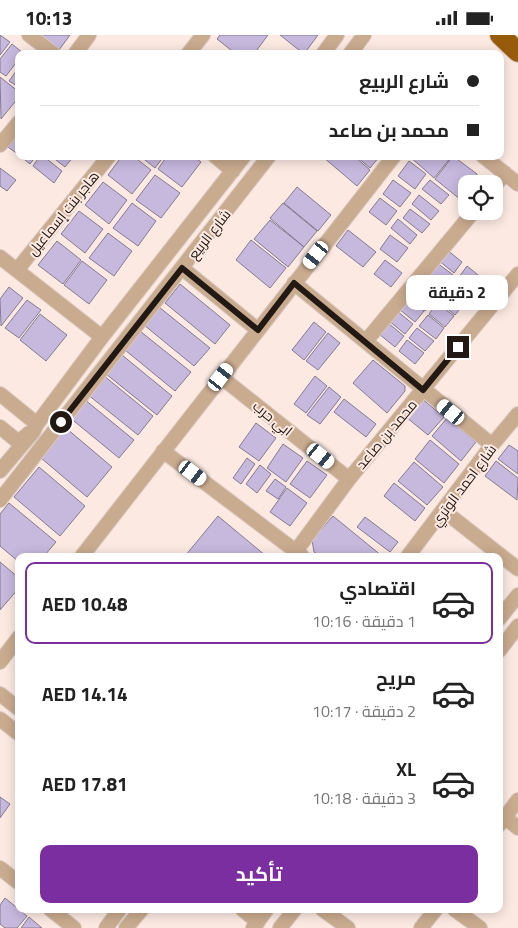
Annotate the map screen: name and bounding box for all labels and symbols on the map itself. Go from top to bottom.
street label: هاجر بنت إسماعيل [22,166,104,260]
street label: شارع الربيع [183,204,235,264]
car [300,239,331,271]
callout: 2 دقيقة [407,275,509,309]
route end [447,336,469,358]
car [205,361,236,393]
street label: ابي حرب [247,395,297,442]
street label: محمد بن صاعد [350,395,422,473]
car [434,397,467,427]
route start [50,411,72,433]
street label: شارع احمد الوتري [425,440,502,532]
car [304,441,337,471]
car [176,458,209,488]

